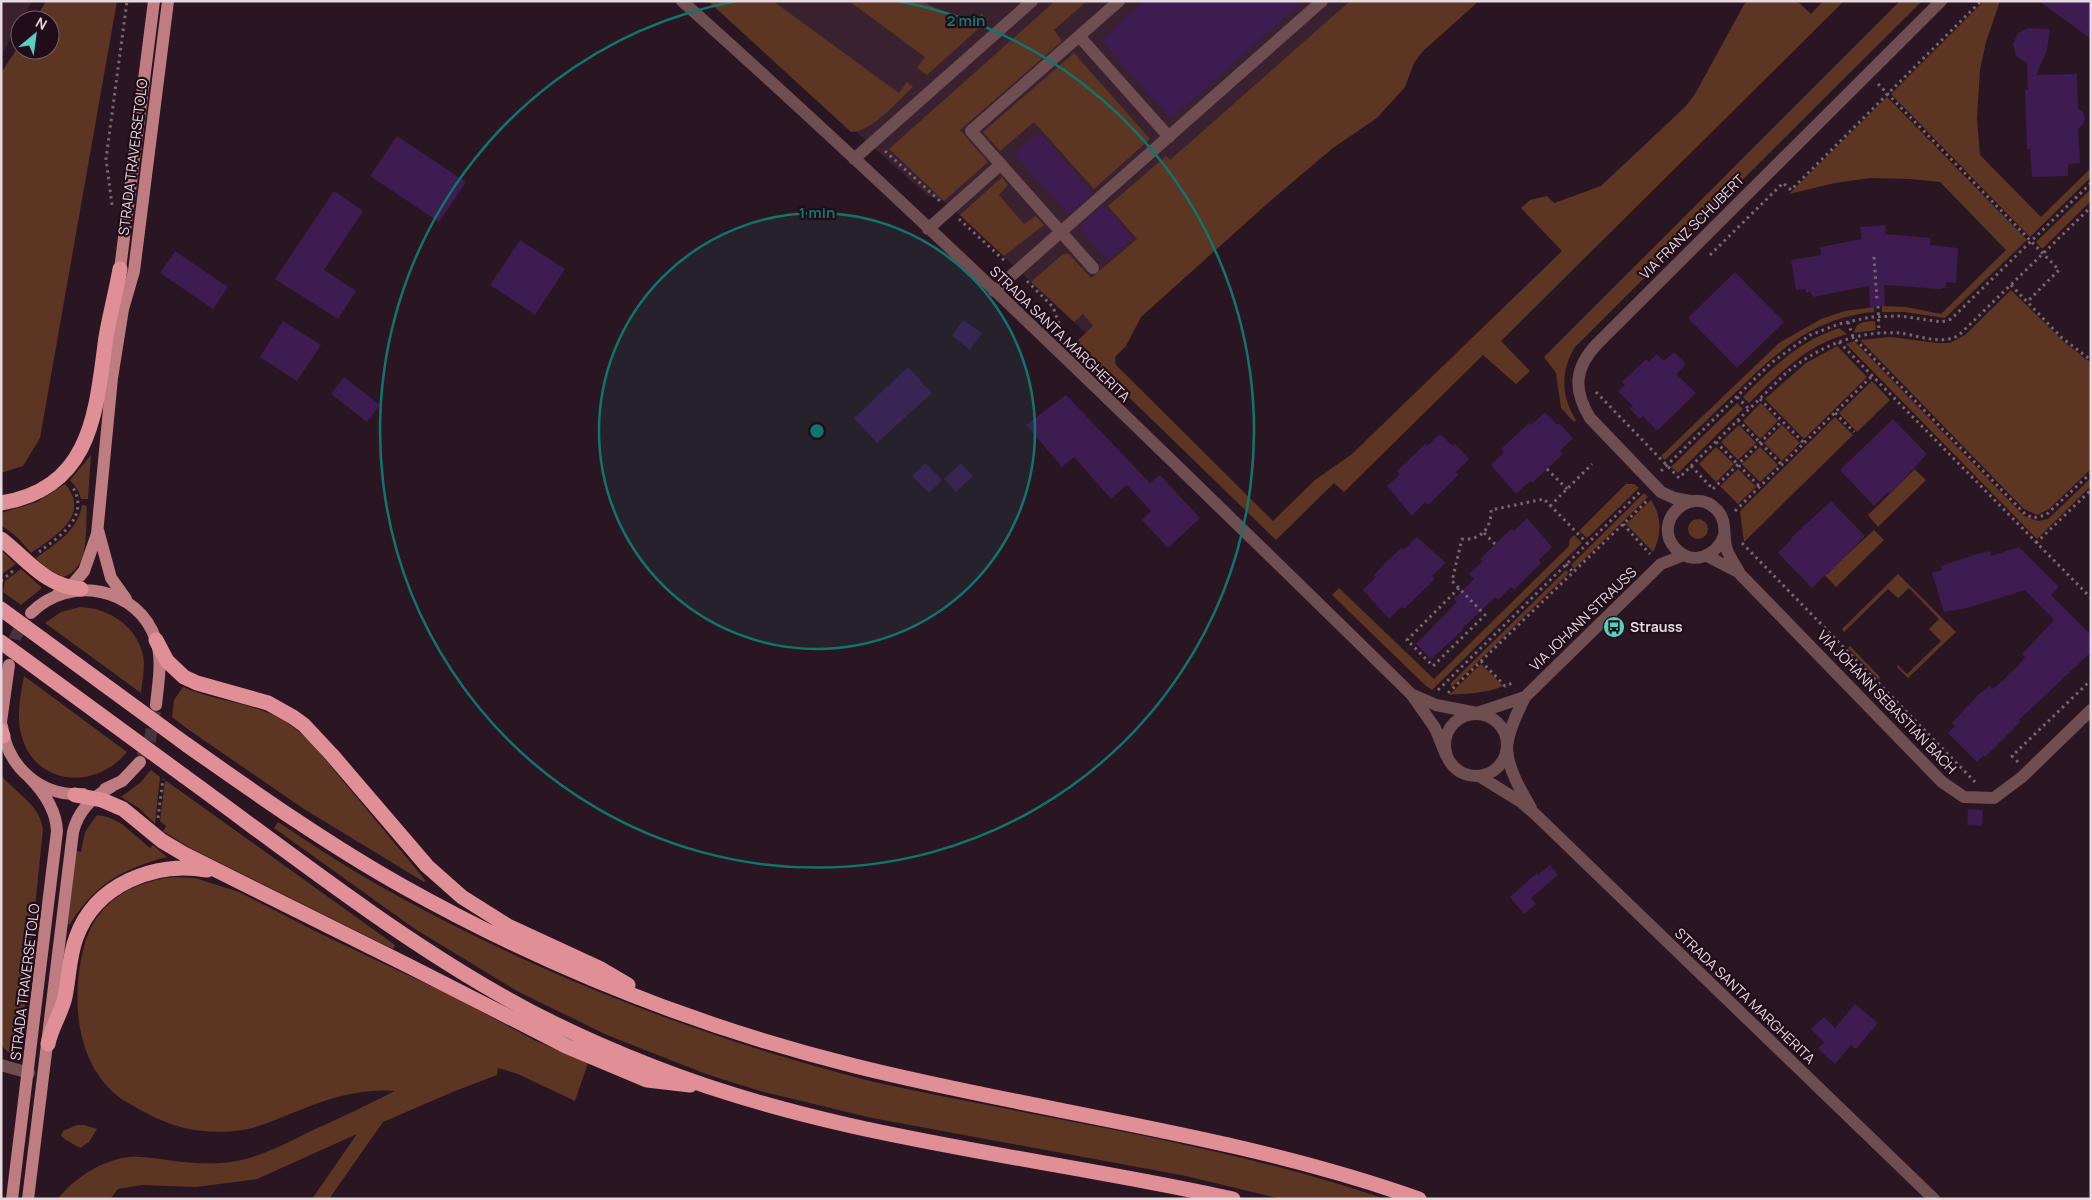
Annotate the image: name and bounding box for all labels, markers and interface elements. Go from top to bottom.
north arrow [10,10,60,60]
text: 2 min [946,10,986,31]
text: N [33,12,51,34]
street label: STRADA TRAVERSETOLO [113,77,152,236]
street label: VIA FRANZ SCHUBERT [1635,170,1749,283]
text: 1 min [799,202,835,223]
street label: STRADA SANTA MARGHERITA [986,261,1135,406]
centre of rings [808,422,826,440]
street label: VIA JOHANN STRAUSS [1525,562,1640,675]
bus stop icon: Strauss [1602,615,1626,639]
place label: Strauss [1630,617,1683,636]
street label: VIA JOHANN SEBASTIAN BACH [1814,626,1961,777]
street label: STRADA TRAVERSETOLO [5,902,44,1061]
street label: STRADA SANTA MARGHERITA [1671,923,1820,1068]

